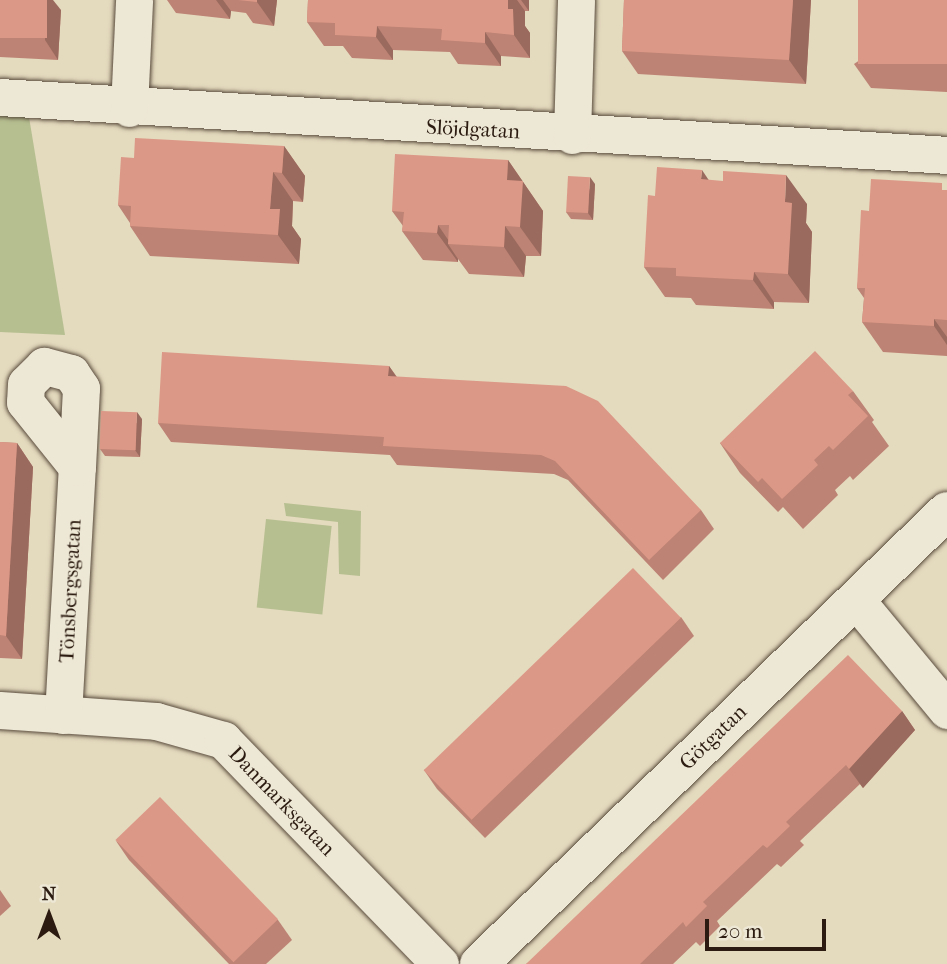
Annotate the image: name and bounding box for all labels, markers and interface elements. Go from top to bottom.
street label: Slöjdgatan [425,114,521,144]
street label: Tönsbergsgatan [54,519,86,663]
street label: Götgatan [674,699,752,775]
street label: Danmarksgatan [223,741,341,861]
north arrow [14,880,84,950]
text: N [42,883,56,905]
scale bar [709,904,830,948]
text: 20 m [718,919,762,943]

